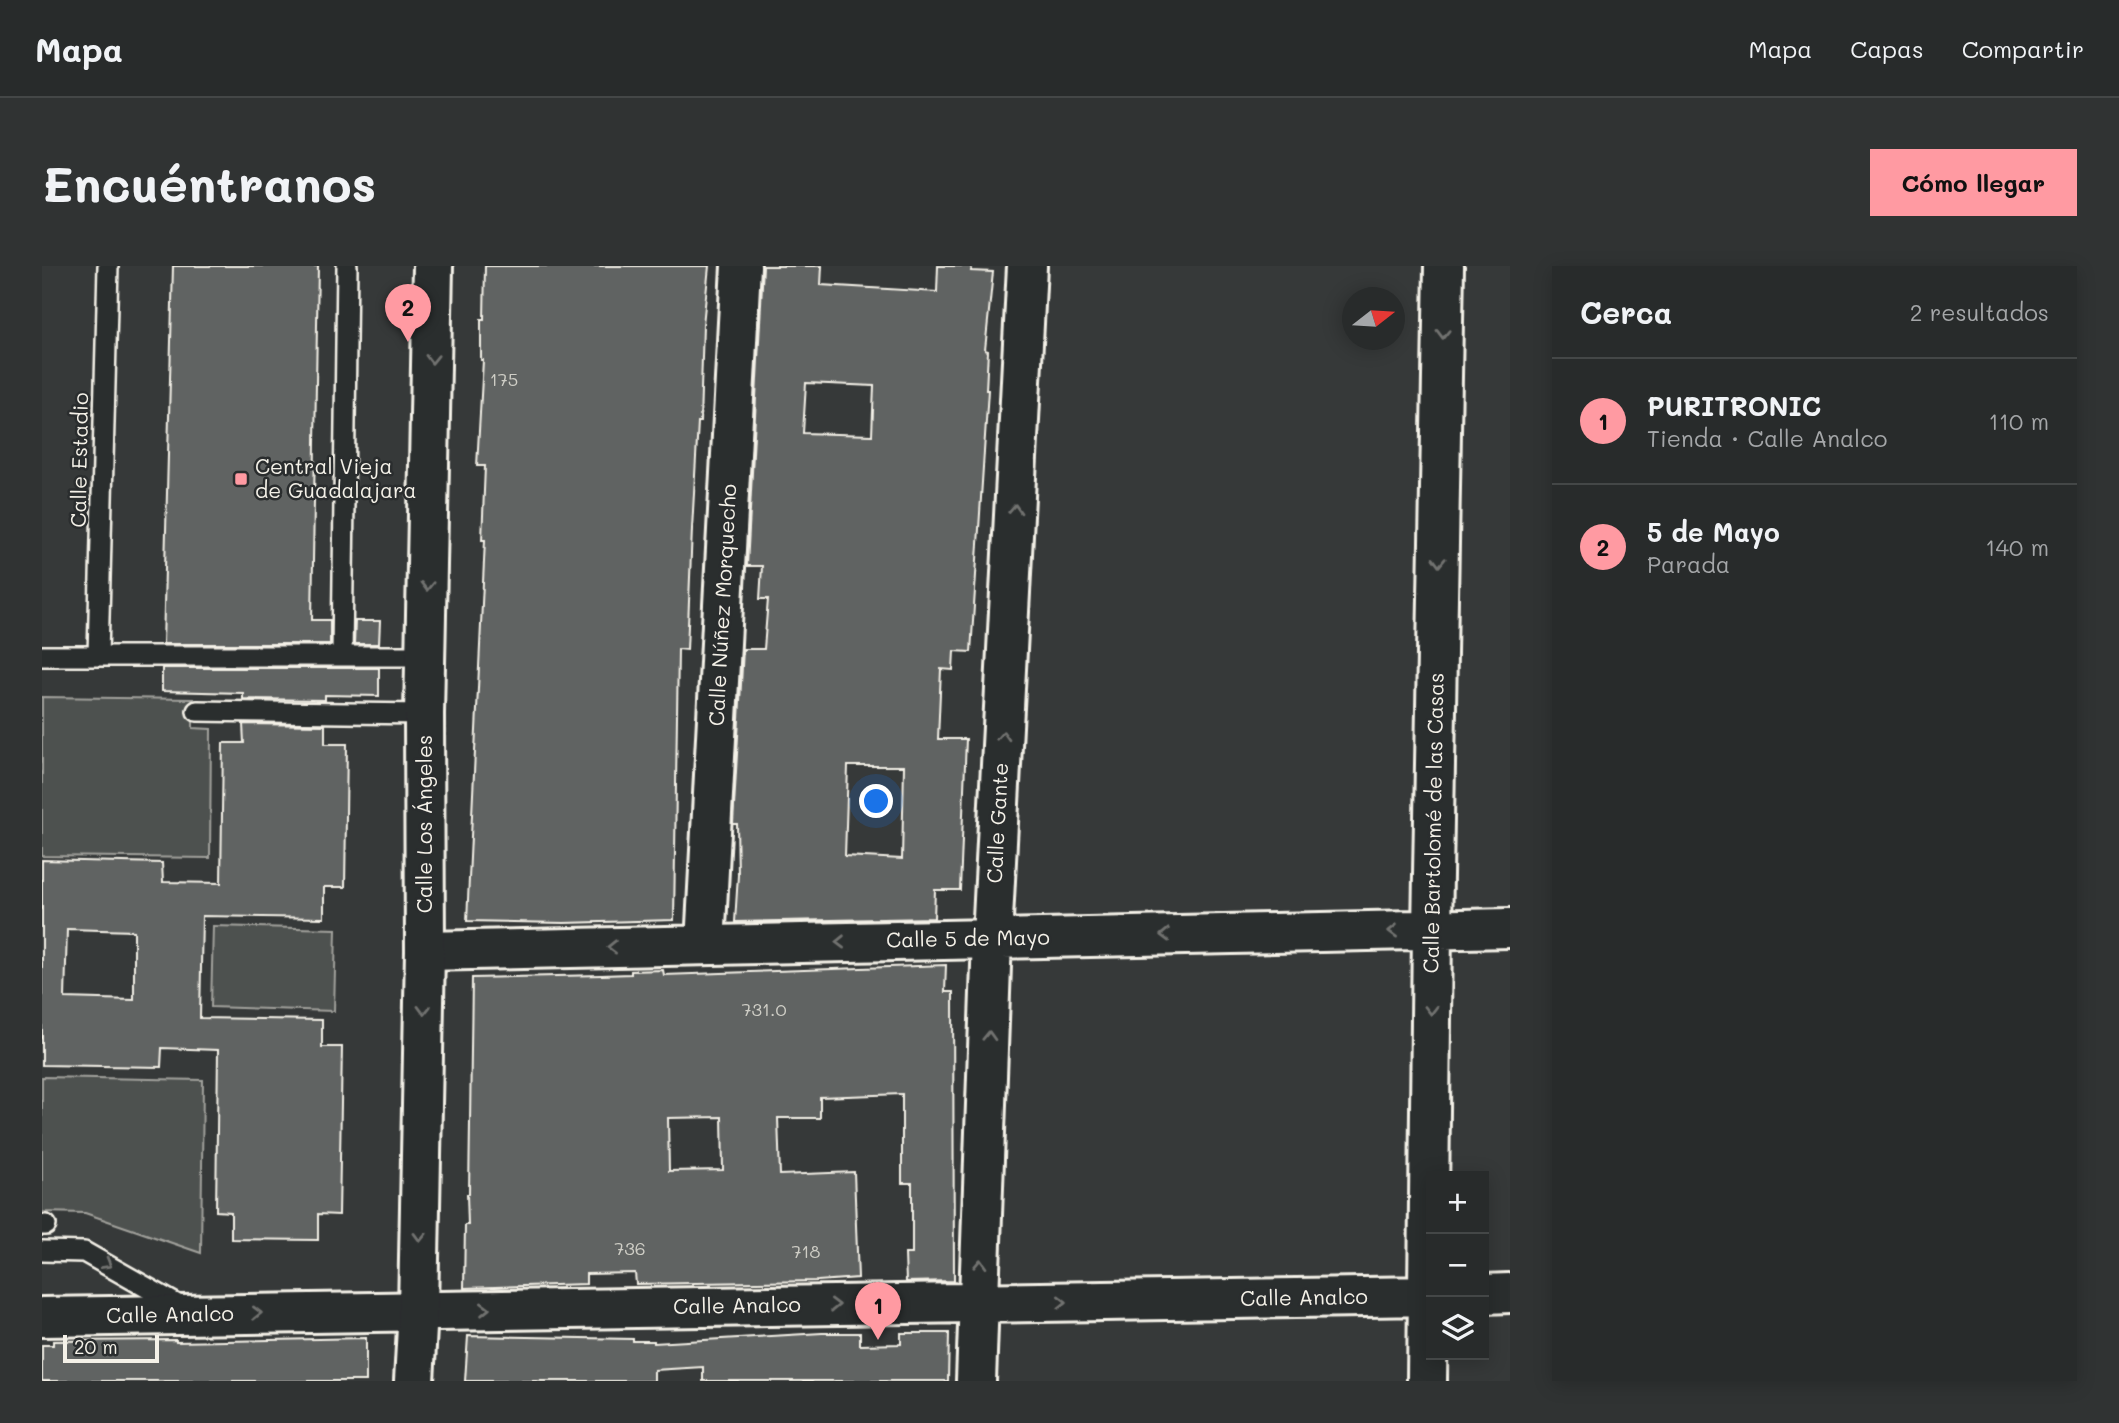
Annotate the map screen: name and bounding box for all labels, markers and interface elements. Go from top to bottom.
text: Mapa [35,27,123,70]
text: Mapa [1748,33,1812,64]
text: Capas [1850,33,1924,64]
text: Compartir [1962,33,2084,64]
button: Cómo llegar [1870,149,2077,216]
text: Encuéntranos [42,151,376,214]
pin: 2 [385,284,431,342]
north arrow [1342,287,1405,350]
text: Cerca [1580,292,1672,332]
text: 2 resultados [1910,297,2049,327]
one-way arrow [1435,329,1451,340]
one-way arrow [424,353,439,364]
house number: 175 [490,367,518,391]
text: PURITRONIC [1647,389,1821,423]
street label: Calle Estadio [64,392,93,528]
text: 1 [1598,406,1608,436]
text: 110 m [1989,406,2049,436]
text: Tienda · Calle Analco [1647,423,1887,453]
place label: Central Vieja de Guadalajara [255,452,417,503]
marker: Central Vieja de Guadalajara [233,471,249,487]
street label: Calle Núñez Morquecho [702,483,741,727]
one-way arrow [1007,503,1022,514]
text: 5 de Mayo [1647,515,1780,549]
text: 2 [1597,532,1609,562]
text: 140 m [1985,532,2049,562]
text: Parada [1647,549,1730,579]
one-way arrow [1431,557,1447,567]
one-way arrow [419,581,435,592]
street label: Calle Bartolomé de las Casas [1416,672,1449,974]
one-way arrow [995,730,1010,741]
street label: Calle Los Ángeles [410,735,437,913]
street label: Calle Gante [980,762,1013,884]
your location [859,784,893,818]
street label: Calle 5 de Mayo [886,923,1050,952]
one-way arrow [1387,923,1398,939]
one-way arrow [1160,927,1170,943]
one-way arrow [834,934,845,950]
one-way arrow [607,939,617,955]
house number: 731.0 [741,997,787,1021]
one-way arrow [417,1004,432,1015]
one-way arrow [1423,1005,1439,1015]
one-way arrow [981,1031,996,1042]
map controls [1426,1171,1489,1360]
button: + [1426,1171,1489,1234]
one-way arrow [412,1232,427,1243]
button: − [1426,1234,1489,1297]
house number: 736 [614,1236,646,1260]
house number: 718 [792,1239,821,1263]
one-way arrow [99,1256,112,1269]
one-way arrow [972,1258,987,1269]
pin: 1 [855,1282,901,1340]
street label: Calle Analco [1240,1282,1368,1311]
street label: Calle Analco [673,1290,801,1319]
one-way arrow [1057,1294,1068,1310]
one-way arrow [830,1297,840,1313]
button: layers [1426,1297,1489,1360]
street label: Calle Analco [106,1299,234,1328]
one-way arrow [480,1301,490,1317]
one-way arrow [252,1305,263,1321]
scale bar [63,1332,159,1364]
text: 20 m [74,1334,118,1359]

